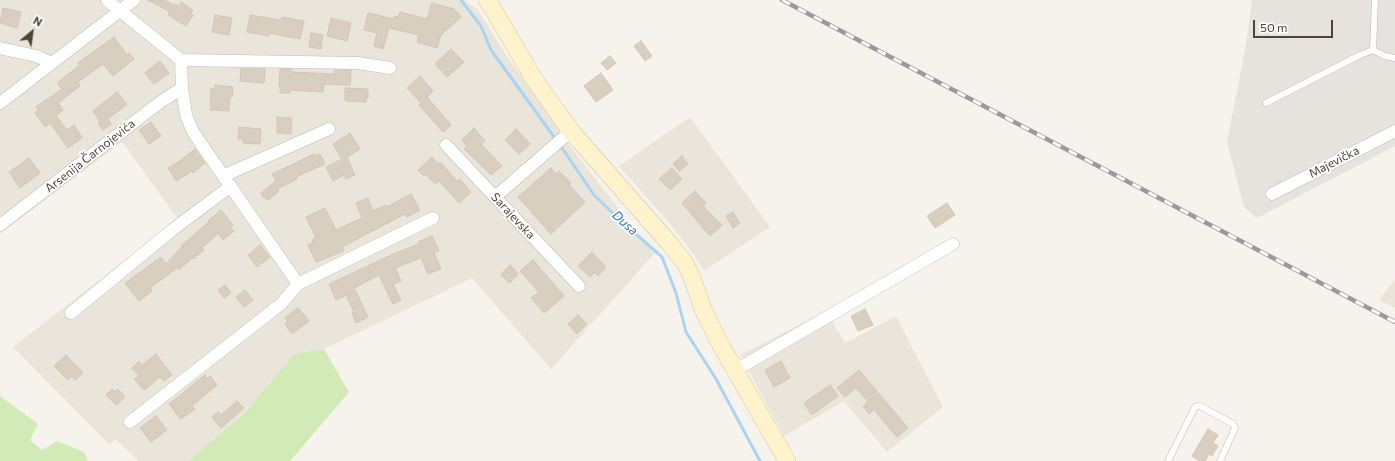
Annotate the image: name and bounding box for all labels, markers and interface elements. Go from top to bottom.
north arrow [12,12,52,52]
scale bar [1255,12,1335,38]
text: N [31,13,45,29]
text: 50 m [1260,20,1288,34]
street label: Arsenija Čarnojevića [42,116,138,196]
street label: Majevička [1306,143,1362,181]
street label: Sarajevska [488,190,538,242]
water label: Dusa [609,207,641,239]

